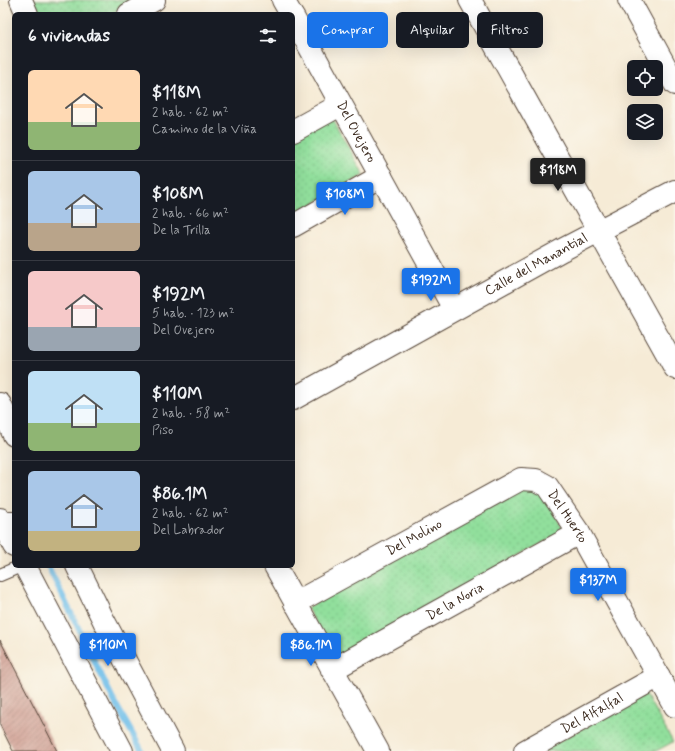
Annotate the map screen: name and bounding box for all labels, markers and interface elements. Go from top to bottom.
chip: Comprar [307,12,388,48]
chip: Alquilar [396,12,469,48]
chip: Filtros [477,12,543,48]
text: 6 viviendas [28,25,110,47]
icon: filters [257,25,279,47]
map controls [627,60,663,140]
button: locate [627,60,663,96]
text: $118M [152,82,201,104]
icon: home [60,86,108,134]
street label: Del Ovejero [332,98,380,166]
text: 2 hab. · 62 m² [152,104,229,121]
button: layers [627,104,663,140]
text: Camino de la Viña [152,121,257,138]
pin: $118M [530,158,586,192]
text: $118M [539,162,577,179]
pin: $108M [317,182,373,216]
text: $108M [152,183,203,205]
text: $108M [325,186,365,203]
icon: home [60,187,108,235]
text: 2 hab. · 66 m² [152,205,229,222]
text: De la Trilla [152,222,211,239]
street label: Calle del Manantial [482,229,591,300]
pin: $192M [403,268,459,302]
text: $192M [411,272,451,289]
text: $192M [152,283,205,305]
icon: home [60,287,108,335]
text: 5 hab. · 123 m² [152,305,234,322]
text: Del Ovejero [152,322,215,339]
text: $110M [152,383,202,405]
icon: home [60,387,108,435]
text: 2 hab. · 58 m² [152,405,230,422]
text: Piso [152,422,173,439]
text: $86.1M [152,483,207,505]
street label: Del Huerto [543,486,592,546]
icon: home [60,487,108,535]
text: 2 hab. · 62 m² [152,505,229,522]
street label: Del Molino [383,515,445,560]
text: Del Labrador [152,522,225,539]
pin: $137M [570,568,626,602]
text: $137M [579,572,617,589]
street label: De la Noria [423,578,487,625]
pin: $110M [80,633,136,667]
pin: $86.1M [278,633,344,667]
text: $110M [89,637,127,654]
text: $86.1M [290,637,332,654]
street label: Del Alfalfal [558,689,627,738]

